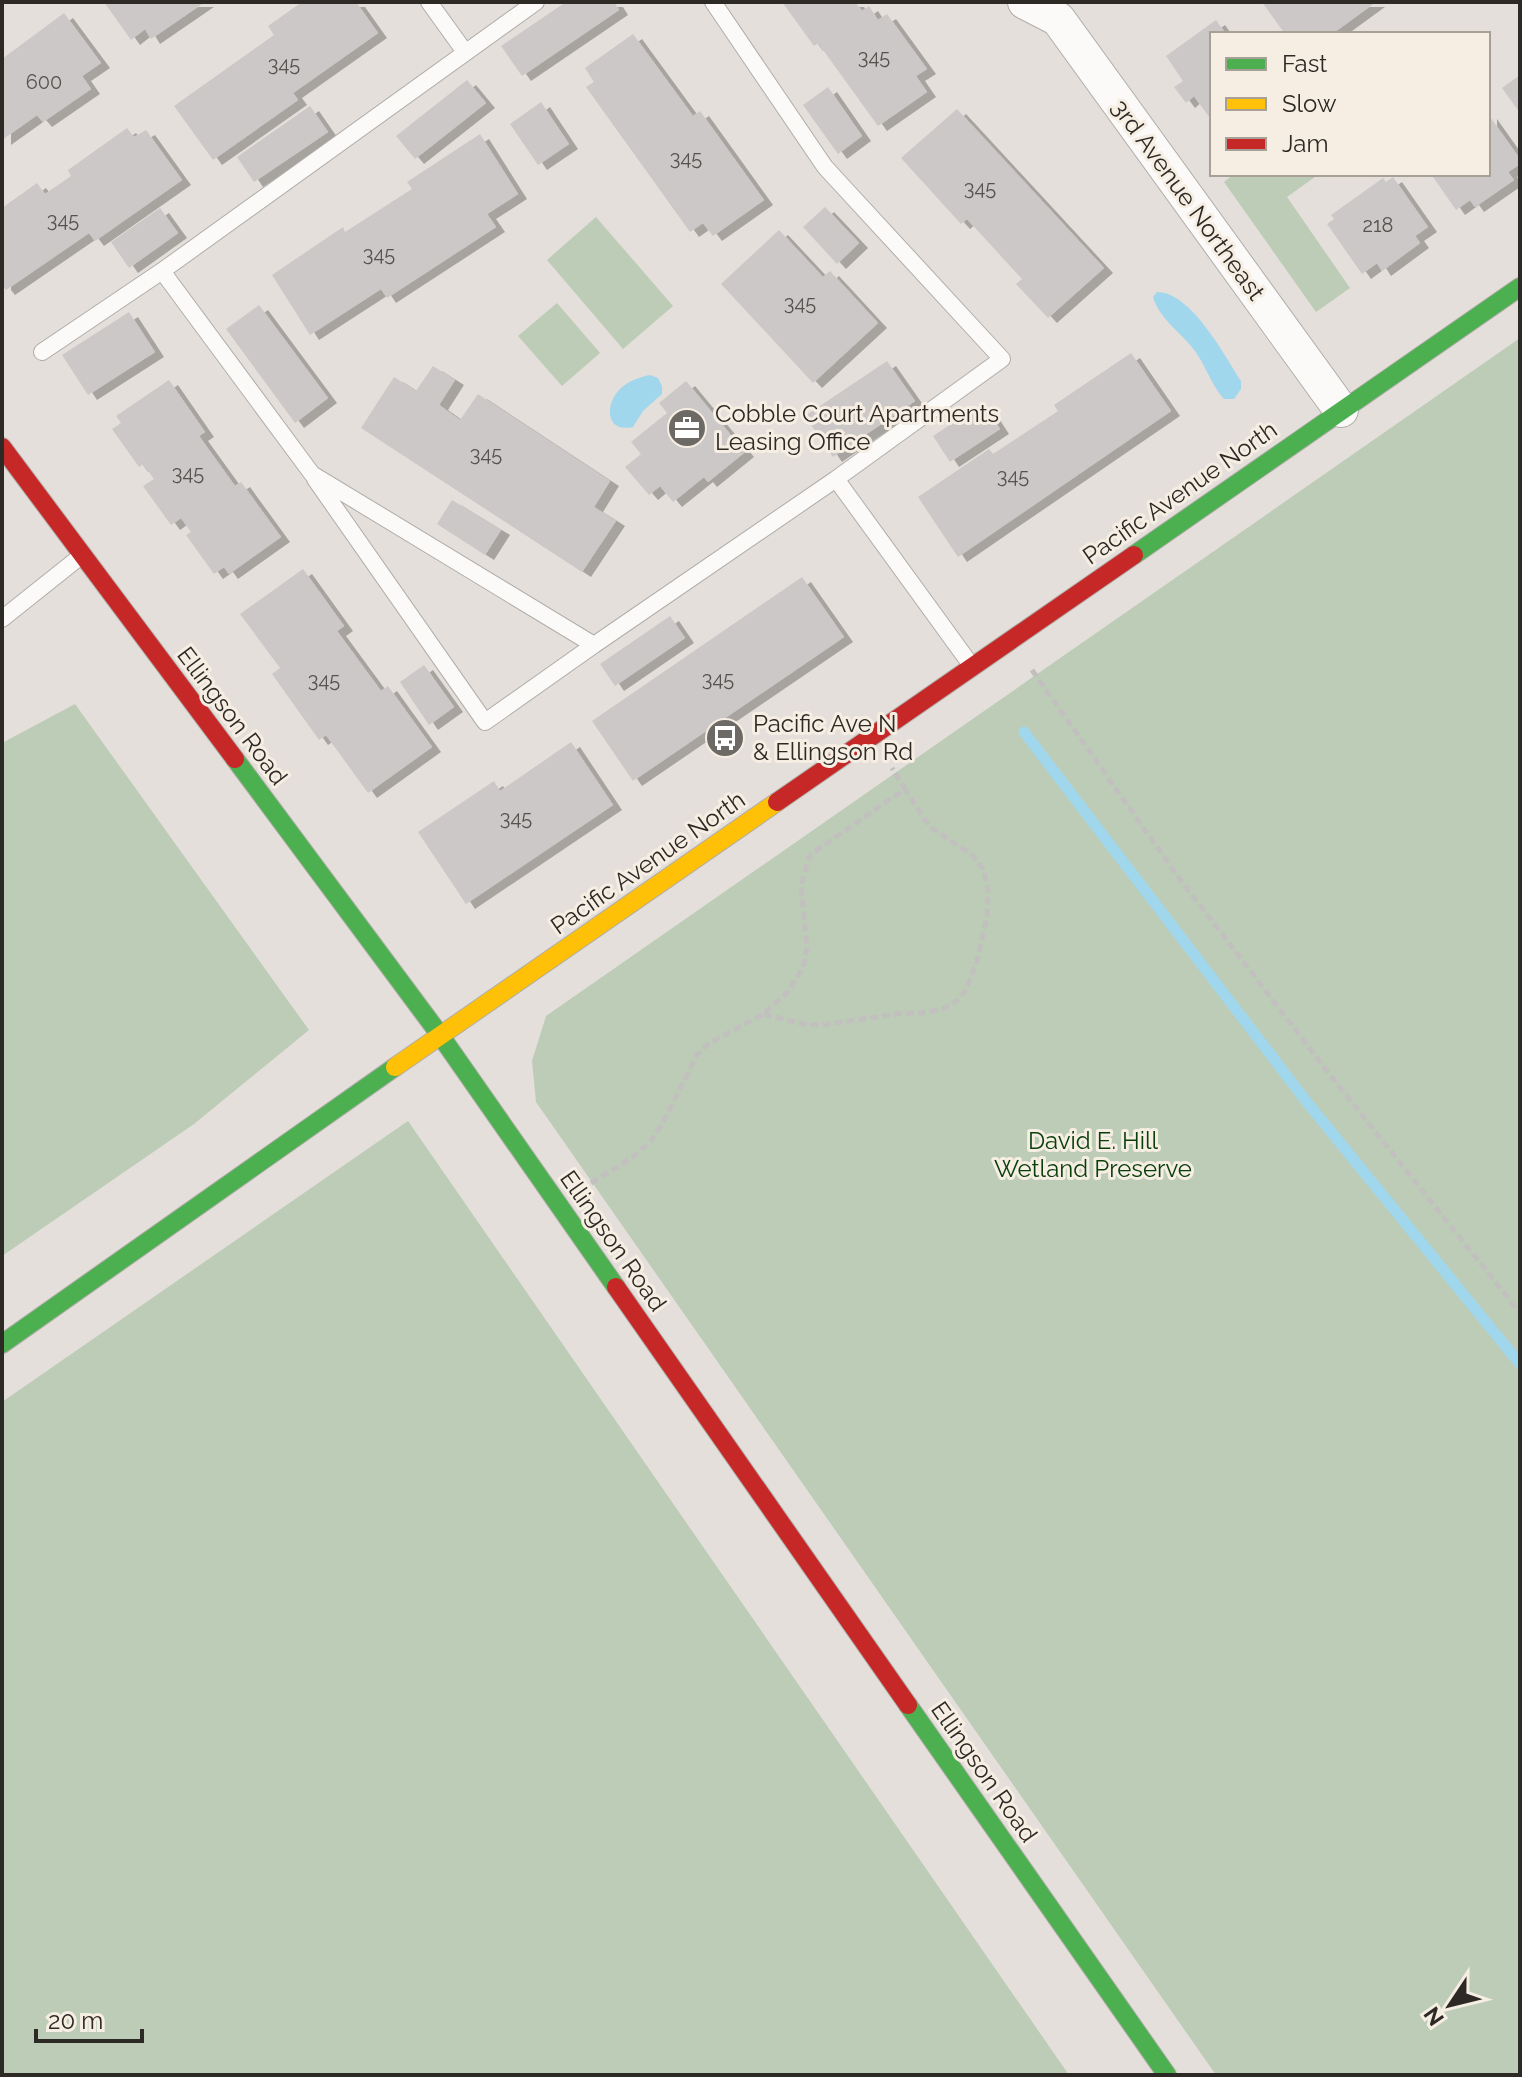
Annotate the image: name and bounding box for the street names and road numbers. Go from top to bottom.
street label: 3rd Avenue Northeast [1106,94,1271,306]
street label: Pacific Avenue North [1077,415,1282,571]
street label: Ellingson Road [171,641,294,790]
street label: Pacific Avenue North [545,785,750,941]
street label: Ellingson Road [554,1165,673,1317]
street label: Ellingson Road [925,1696,1044,1848]

